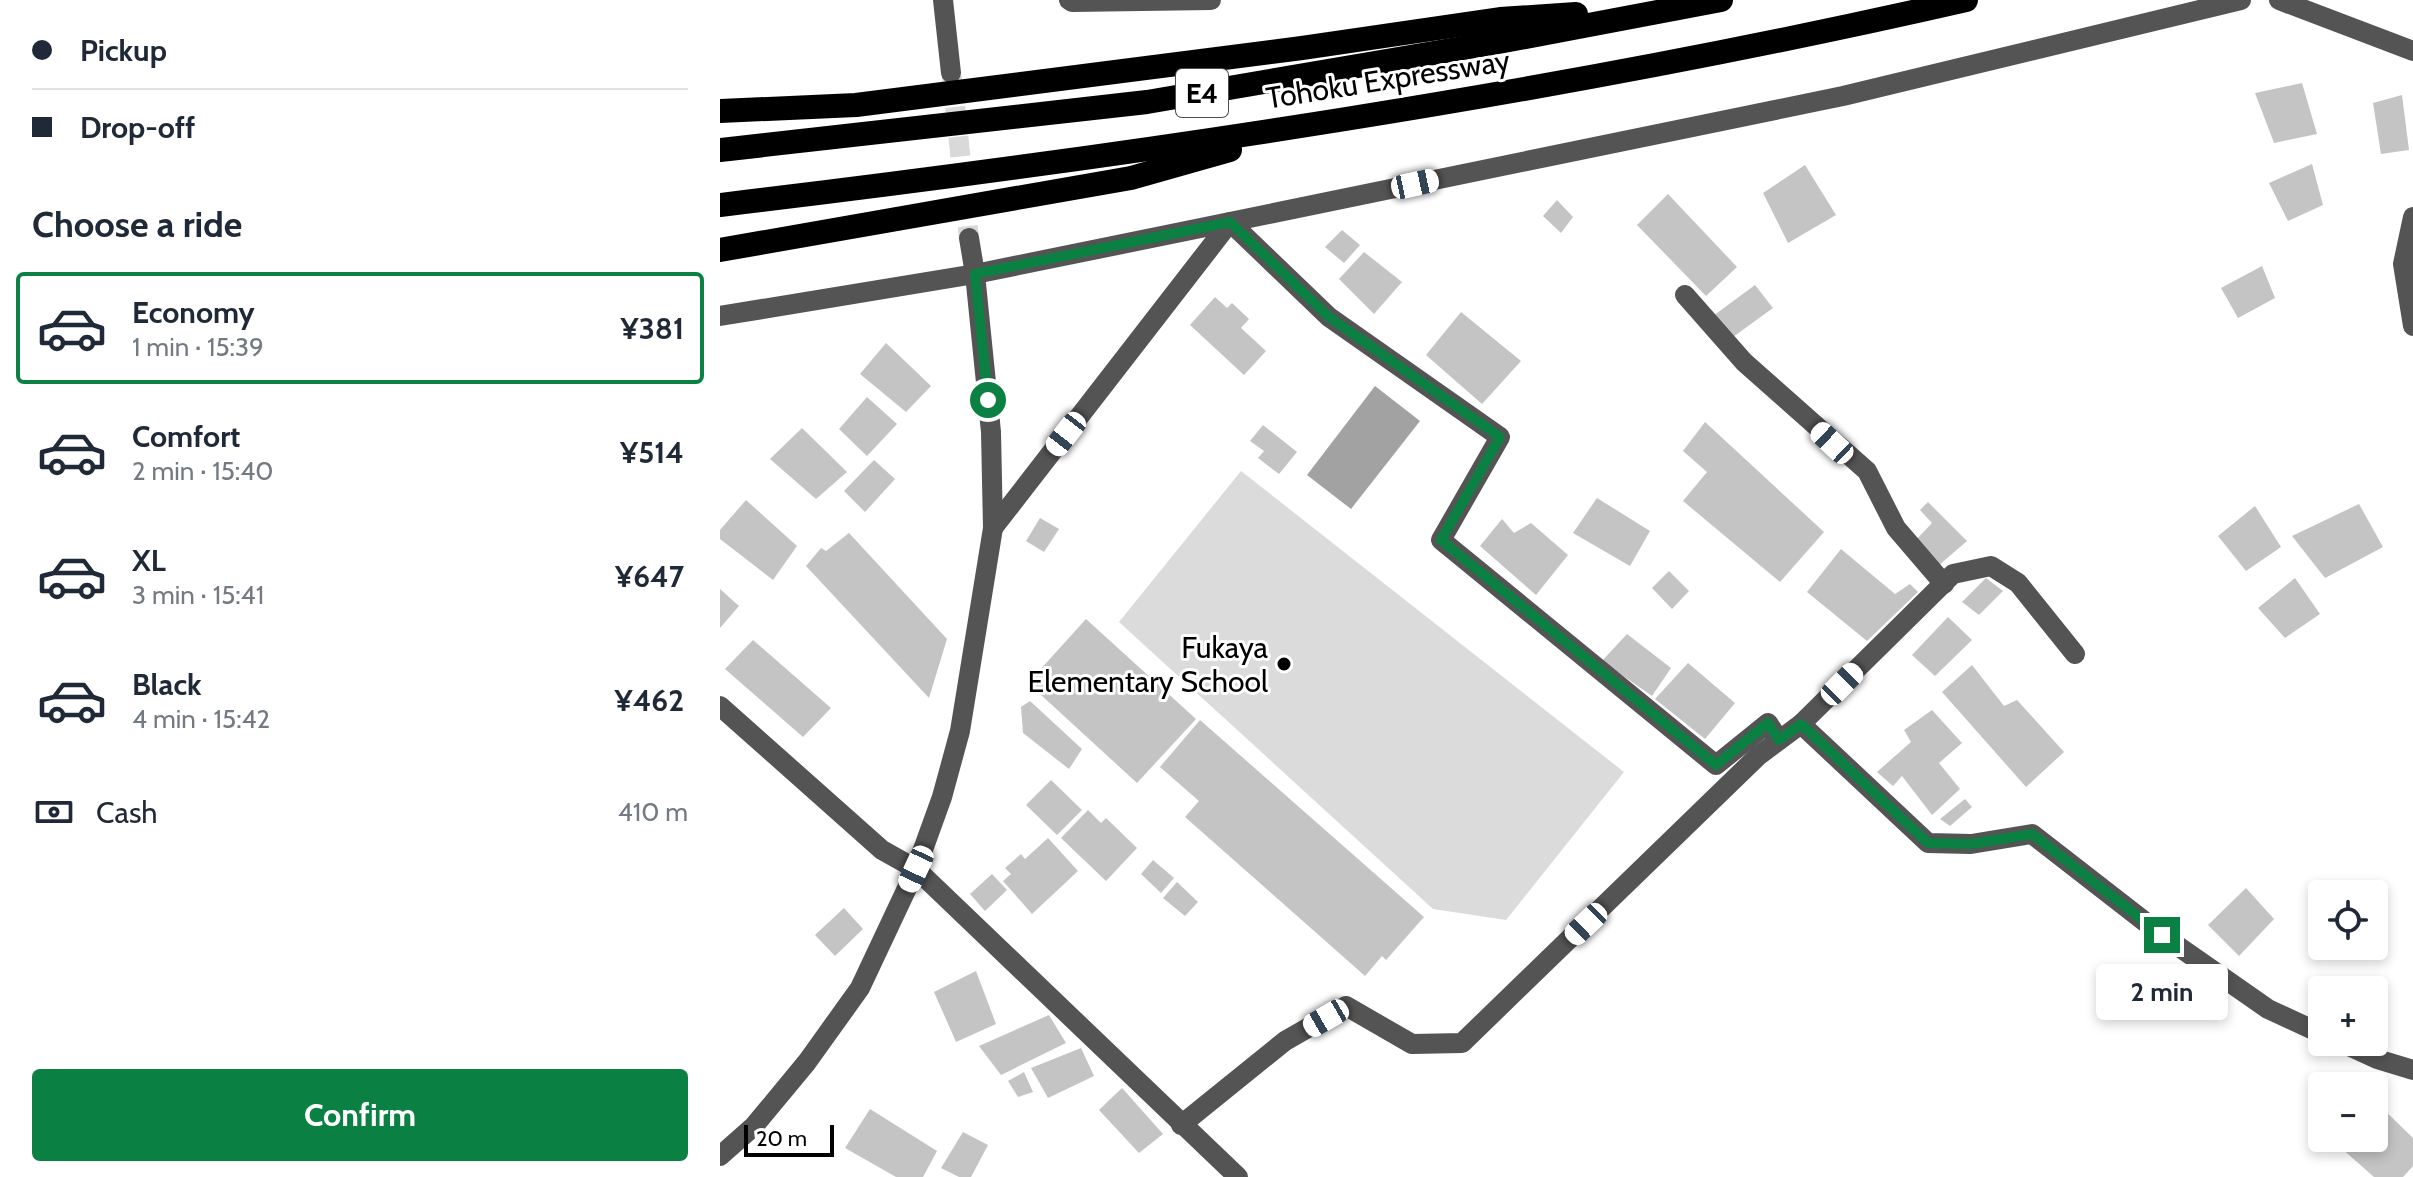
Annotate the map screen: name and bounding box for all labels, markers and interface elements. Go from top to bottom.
text: Pickup [80,32,167,69]
street label: Tohoku Expressway [1264,41,1512,117]
road number: E4 [1176,69,1228,117]
text: Drop-off [80,109,195,146]
car [1389,167,1441,201]
text: Choose a ride [32,202,242,246]
icon: car [36,292,108,364]
text: Economy [132,294,255,331]
text: ¥381 [621,310,684,347]
text: 1 min · 15:39 [132,331,264,363]
route start [970,382,1006,418]
car [1042,408,1090,460]
icon: car [36,416,108,488]
text: Comfort [132,418,240,455]
car [1806,418,1858,468]
text: ¥514 [620,434,684,471]
text: 2 min · 15:40 [132,455,273,487]
icon: car [36,540,108,612]
text: XL [132,542,166,579]
text: ¥647 [615,558,684,595]
text: 3 min · 15:41 [132,579,264,611]
place label: Fukaya Elementary School [1028,629,1269,700]
marker: Fukaya Elementary School [1275,655,1293,673]
car [1817,659,1867,709]
icon: car [36,664,108,736]
text: Black [132,666,202,703]
text: ¥462 [615,682,684,719]
text: 4 min · 15:42 [132,703,270,735]
icon: cash [32,790,76,834]
text: Cash [96,794,158,831]
text: 410 m [618,796,688,828]
car [895,842,937,896]
map controls [2308,880,2388,1152]
button: locate [2308,880,2388,960]
car [1560,899,1612,949]
route end [2144,917,2180,953]
callout: 2 min [2096,963,2228,1019]
text: 2 min [2131,976,2193,1008]
button: + [2308,976,2388,1056]
car [1299,996,1353,1040]
button: Confirm [32,1069,688,1161]
button: − [2308,1072,2388,1152]
scale bar [744,1121,834,1157]
text: 20 m [756,1125,807,1152]

